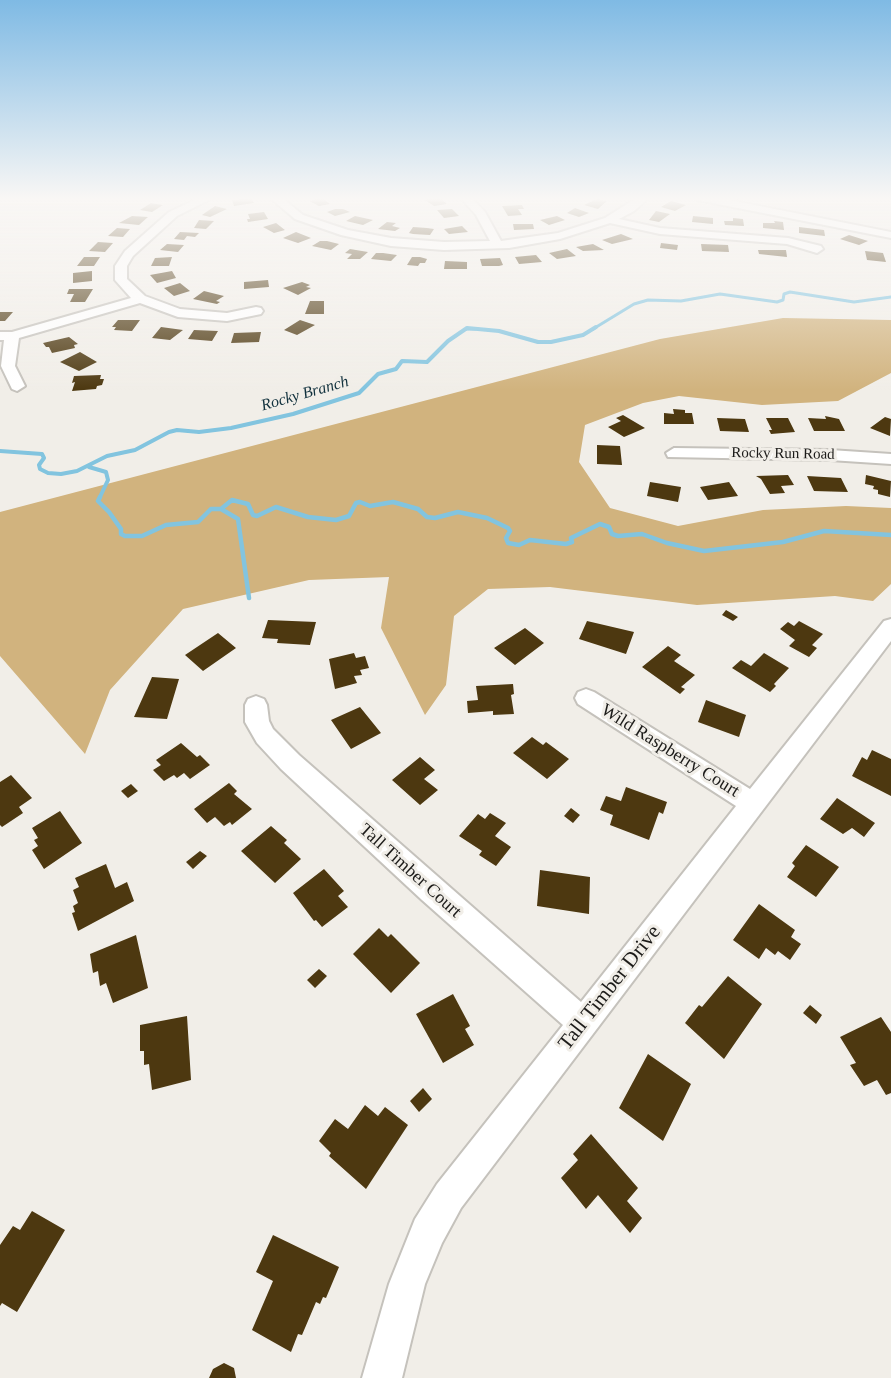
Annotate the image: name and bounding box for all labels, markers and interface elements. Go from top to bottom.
water label: Rocky Branch [259,372,351,416]
street label: Rocky Run Road [731,444,835,464]
street label: Wild Raspberry Court [597,700,743,802]
street label: Tall Timber Court [354,819,466,923]
street label: Tall Timber Drive [553,920,667,1056]

